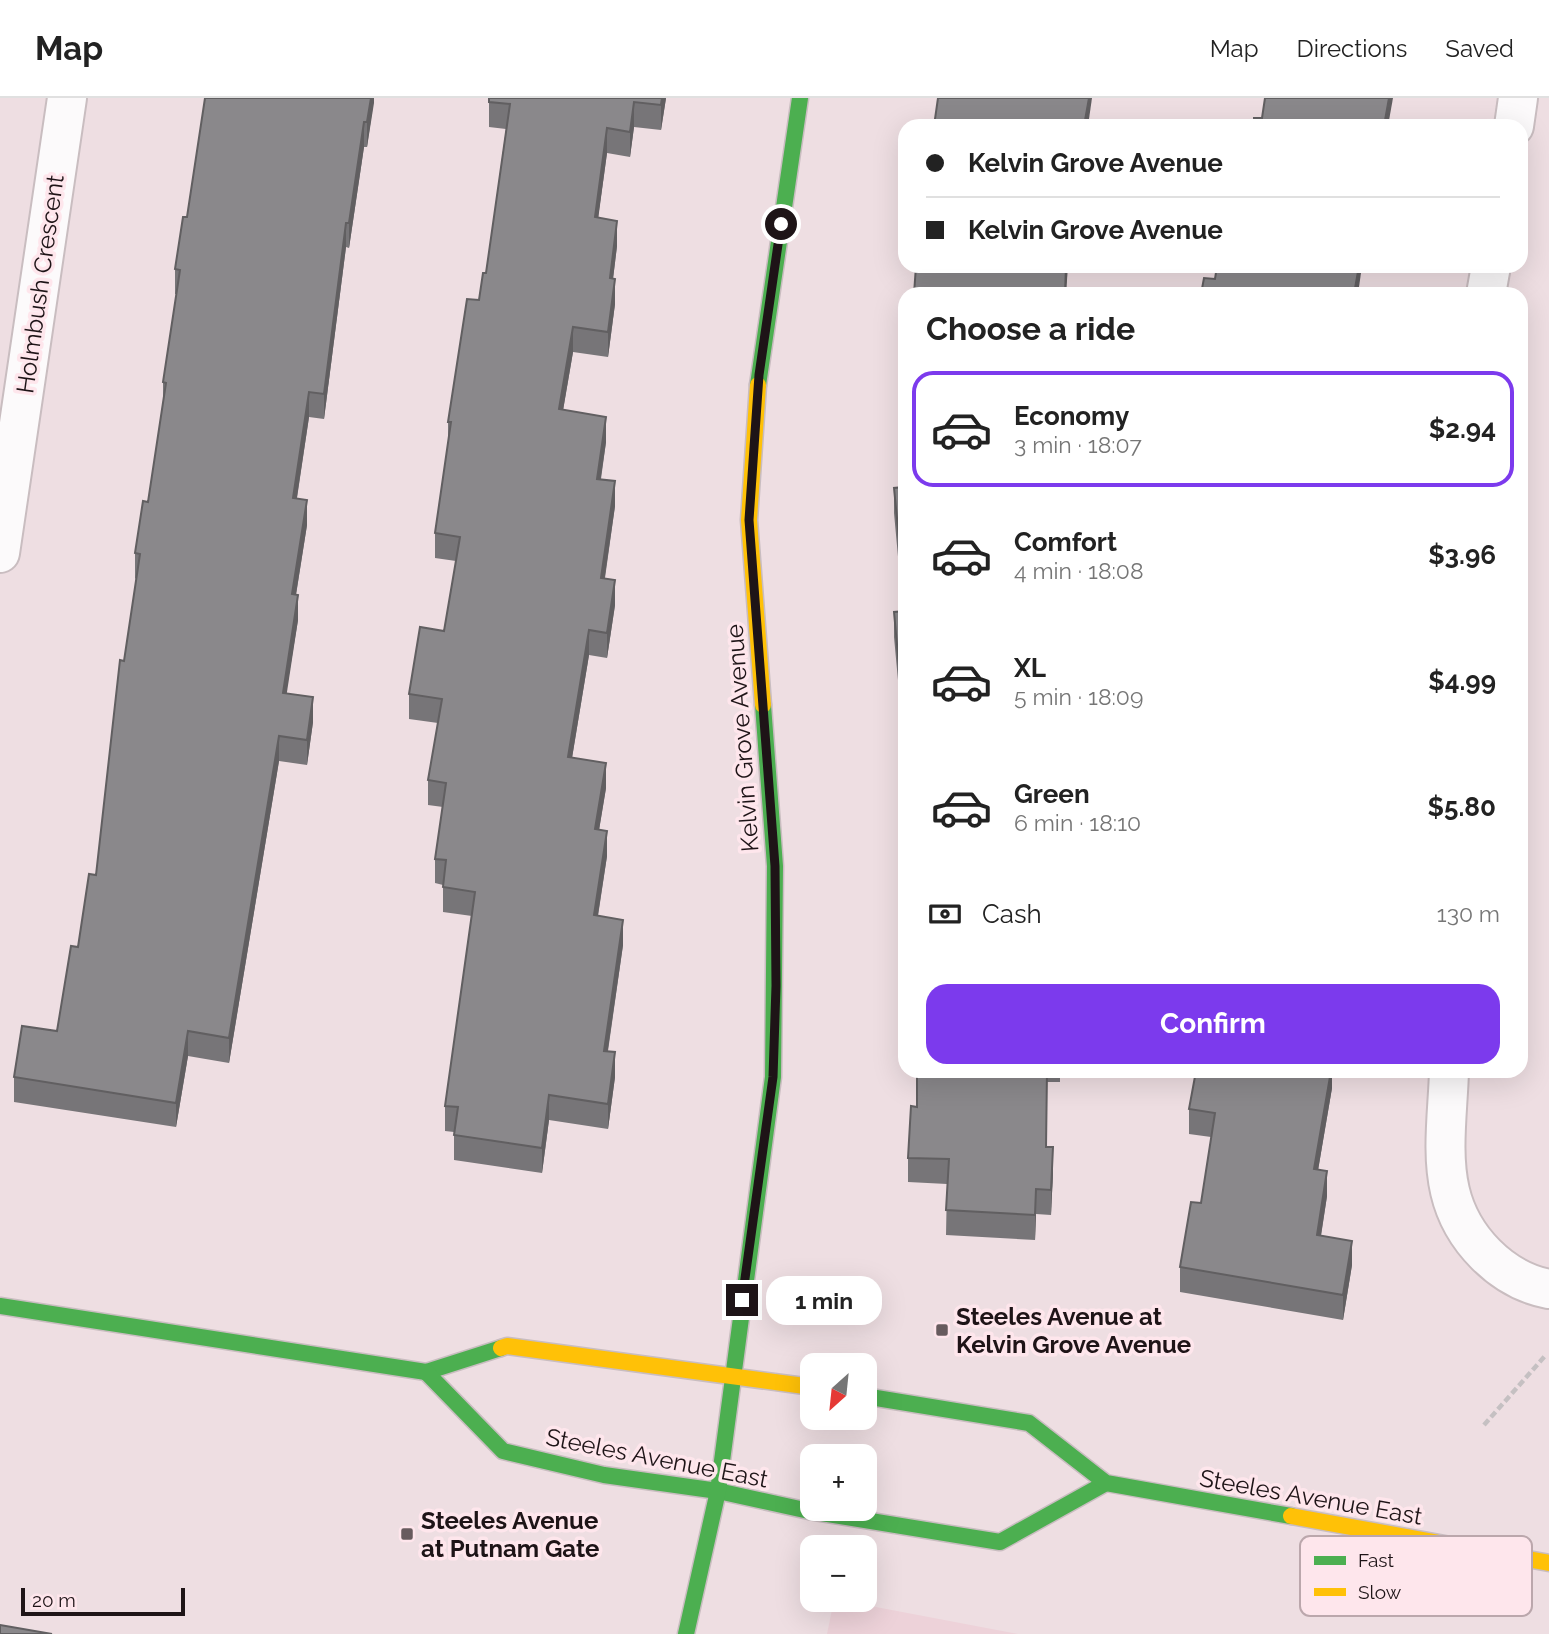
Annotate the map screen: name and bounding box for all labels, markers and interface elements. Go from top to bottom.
text: Map [35,29,103,68]
text: Map [1210,34,1259,63]
text: Directions [1297,34,1407,63]
text: Saved [1445,34,1514,63]
text: Kelvin Grove Avenue [968,148,1223,178]
street label: Holmbush Crescent [10,173,70,395]
route start [765,208,797,240]
text: Kelvin Grove Avenue [968,215,1223,245]
text: Choose a ride [926,310,1135,347]
icon: car [930,398,993,461]
text: Economy [1014,401,1129,431]
text: $2.94 [1429,414,1496,444]
text: 3 min · 18:07 [1014,431,1142,458]
icon: car [930,524,993,587]
text: Comfort [1014,527,1117,557]
text: $3.96 [1428,540,1496,570]
text: 4 min · 18:08 [1014,557,1144,584]
street label: Kelvin Grove Avenue [720,623,764,853]
icon: car [930,650,993,713]
text: XL [1014,653,1046,683]
text: $4.99 [1428,666,1496,696]
text: 5 min · 18:09 [1014,683,1143,710]
icon: car [930,776,993,839]
text: Green [1014,779,1090,809]
text: $5.80 [1428,792,1496,822]
text: 6 min · 18:10 [1014,809,1141,836]
icon: cash [926,895,964,933]
text: Cash [982,899,1042,929]
text: 130 m [1437,900,1500,927]
button: Confirm [926,984,1500,1064]
callout: 1 min [766,1276,882,1324]
route end [726,1284,758,1316]
text: 1 min [795,1287,853,1314]
place label: Steeles Avenue at Kelvin Grove Avenue [956,1302,1191,1359]
marker: Steeles Avenue at Kelvin Grove Avenue [934,1322,950,1338]
north arrow [800,1353,877,1430]
map controls [800,1353,877,1612]
street label: Steeles Avenue East [544,1422,770,1494]
button: + [800,1444,877,1521]
street label: Steeles Avenue East [1197,1463,1425,1531]
place label: Steeles Avenue at Putnam Gate [421,1506,599,1563]
marker: Steeles Avenue at Putnam Gate [399,1526,415,1542]
button: − [800,1535,877,1612]
legend [1300,1536,1532,1616]
text: Fast [1358,1549,1394,1571]
text: Slow [1358,1581,1402,1603]
scale bar [21,1585,186,1617]
text: 20 m [32,1589,76,1611]

